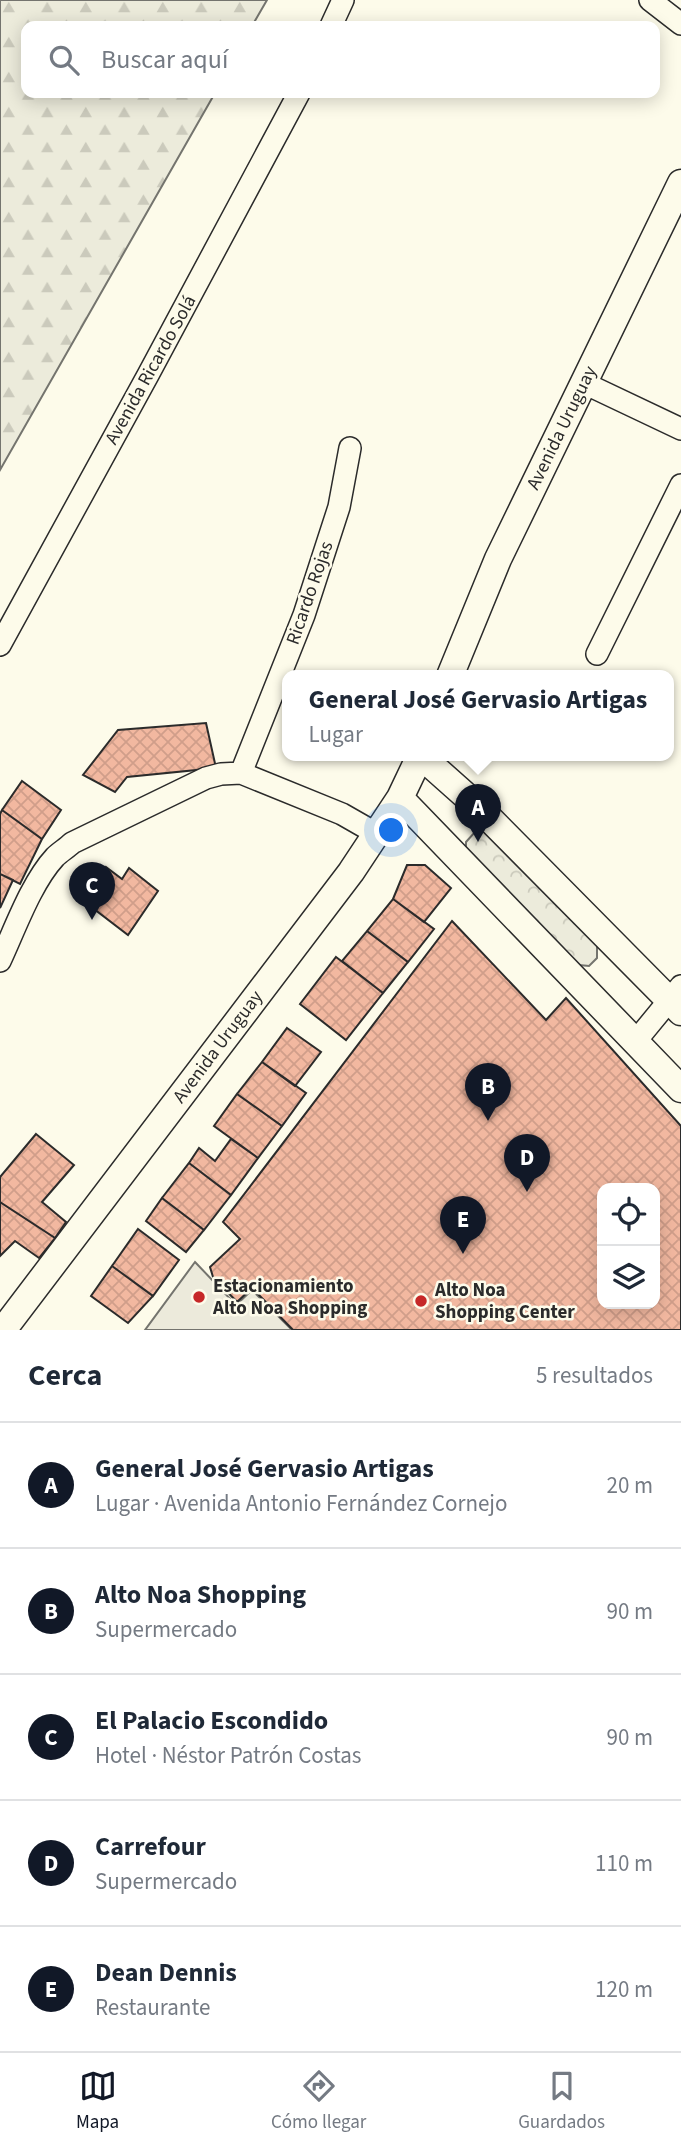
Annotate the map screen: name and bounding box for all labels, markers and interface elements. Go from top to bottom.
search box [21,21,660,98]
icon: search [45,41,83,79]
text: Buscar aquí [101,41,228,78]
street label: Avenida Ricardo Solá [99,290,203,450]
street label: Avenida Uruguay [520,361,604,495]
street label: Ricardo Rojas [280,538,340,648]
popup [282,670,674,761]
text: General José Gervasio Artigas [309,681,647,718]
text: Lugar [309,718,363,751]
pin: A [455,784,501,842]
your location [374,813,408,847]
pin: C [69,862,115,920]
street label: Avenida Uruguay [167,985,269,1109]
pin: B [465,1063,511,1121]
pin: D [504,1134,550,1192]
map controls [597,1183,660,1309]
button: locate [597,1183,660,1246]
pin: E [440,1196,486,1254]
button: layers [597,1246,660,1309]
place label: Estacionamiento Alto Noa Shopping [212,1273,367,1322]
place label: Alto Noa Shopping Center [434,1277,575,1326]
marker: Estacionamiento Alto Noa Shopping [191,1289,207,1305]
marker: Alto Noa Shopping Center [413,1293,429,1309]
text: Cerca [28,1354,102,1397]
text: 5 resultados [536,1359,653,1392]
text: General José Gervasio Artigas [95,1450,434,1487]
text: A [44,1469,58,1502]
text: 20 m [606,1469,653,1502]
text: Lugar · Avenida Antonio Fernández Cornejo [95,1487,508,1520]
text: Alto Noa Shopping [95,1576,306,1613]
text: B [44,1595,58,1628]
text: 90 m [606,1595,653,1628]
text: Supermercado [95,1613,237,1646]
text: El Palacio Escondido [95,1702,328,1739]
text: C [44,1721,58,1754]
text: 90 m [606,1721,653,1754]
text: Hotel · Néstor Patrón Costas [95,1739,361,1772]
text: Carrefour [95,1828,206,1865]
text: D [44,1847,58,1880]
text: 110 m [595,1847,653,1880]
text: Supermercado [95,1865,237,1898]
text: Dean Dennis [95,1954,237,1991]
text: E [45,1973,57,2006]
text: 120 m [595,1973,653,2006]
text: Restaurante [95,1991,210,2024]
tab: Mapa [76,2067,119,2136]
tab: Cómo llegar [271,2067,366,2136]
tab: Guardados [518,2067,605,2136]

